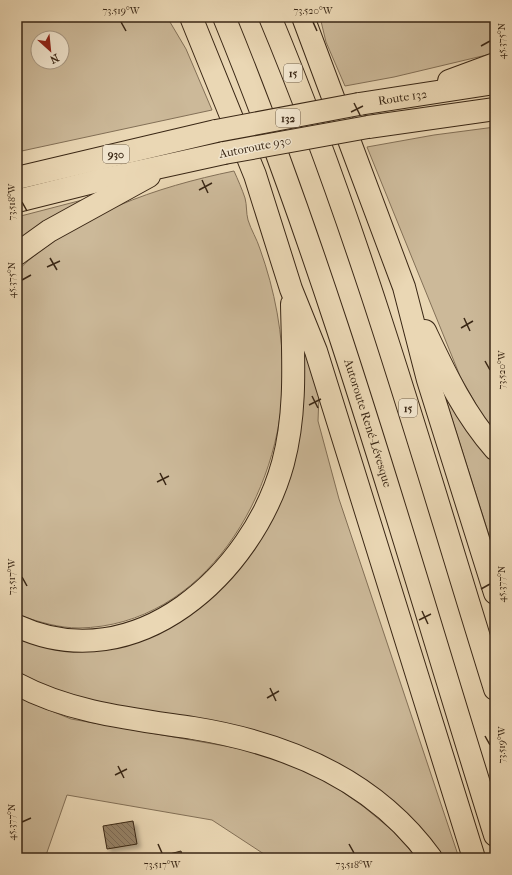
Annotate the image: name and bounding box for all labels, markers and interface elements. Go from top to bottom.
text: 73.519°W [102,5,141,17]
text: 73.520°W [294,5,334,17]
text: 45.375°N [496,22,508,59]
north arrow [30,30,70,70]
text: N [47,51,61,66]
road number: 15 [284,64,302,82]
street label: Route 132 [377,87,428,108]
road number: 132 [276,109,300,127]
street label: Autoroute 930 [217,133,292,161]
road number: 930 [103,145,129,163]
text: 73.518°W [6,182,18,220]
text: 45.375°N [6,261,18,298]
text: 73.520°W [496,349,508,389]
street label: Autoroute René-Lévesque [341,356,395,489]
road number: 15 [399,399,417,417]
text: 73.517°W [6,558,18,595]
text: 45.377°N [496,565,508,602]
text: 73.519°W [496,725,508,764]
text: 45.377°N [6,803,18,840]
text: 73.517°W [144,859,181,871]
text: 73.518°W [336,859,374,871]

